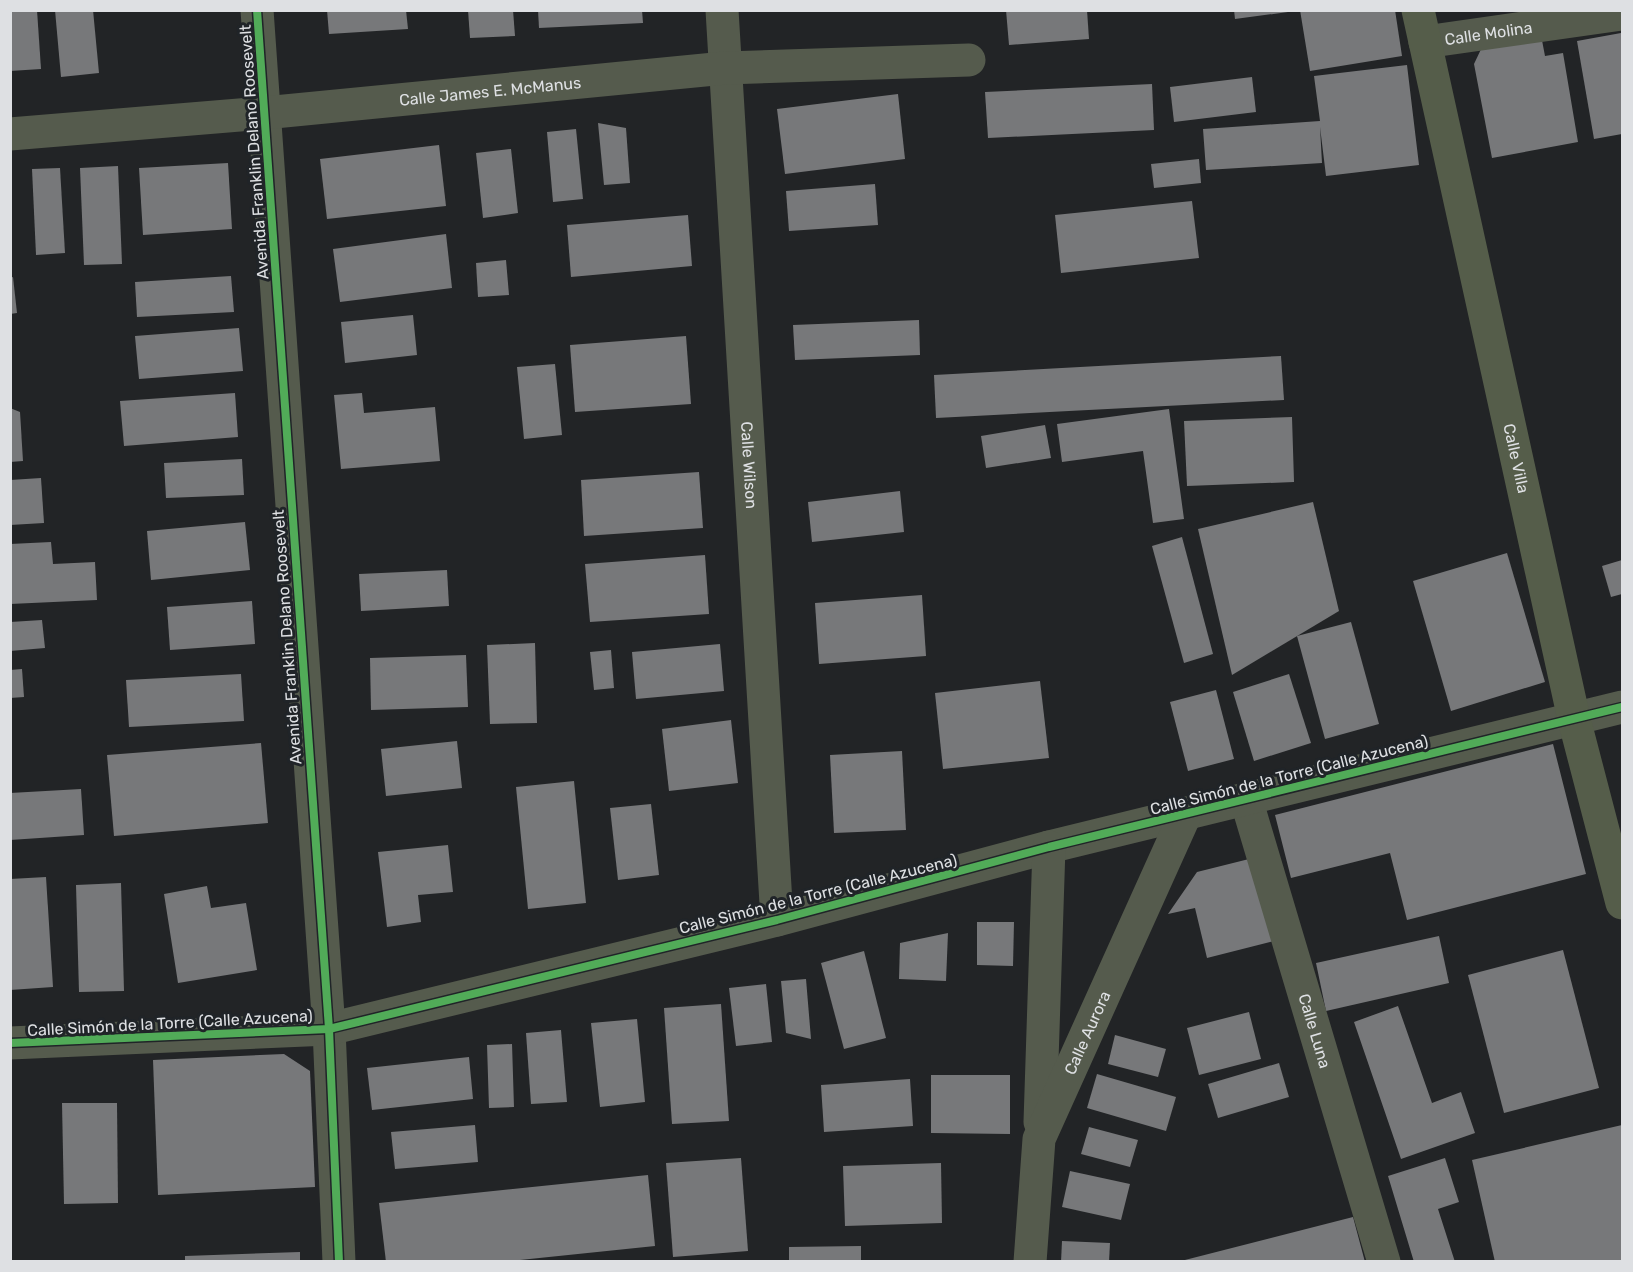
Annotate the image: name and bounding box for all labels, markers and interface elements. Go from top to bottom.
street label: Calle Molina [1443,17,1533,49]
street label: Avenida Franklin Delano Roosevelt [236,24,272,280]
street label: Calle James E. McManus [398,73,582,109]
street label: Calle Wilson [737,421,762,509]
street label: Calle Villa [1500,422,1534,495]
street label: Avenida Franklin Delano Roosevelt [269,509,305,765]
street label: Calle Simón de la Torre (Calle Azucena) [1148,731,1430,819]
street label: Calle Simón de la Torre (Calle Azucena) [677,850,959,938]
street label: Calle Aurora [1060,988,1114,1078]
street label: Calle Luna [1295,991,1335,1071]
street label: Calle Simón de la Torre (Calle Azucena) [27,1006,313,1040]

